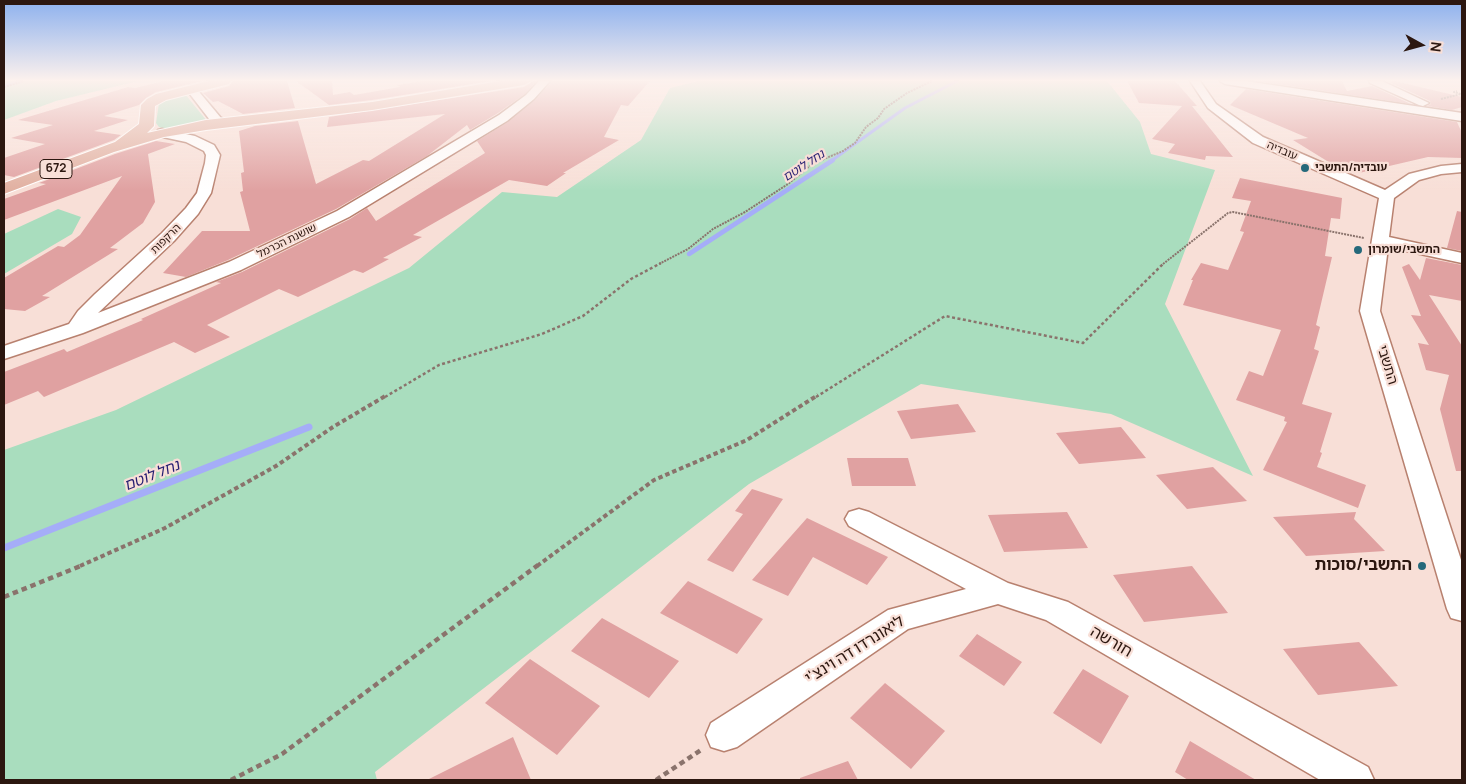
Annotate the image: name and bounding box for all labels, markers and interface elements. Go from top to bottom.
north arrow [1396,20,1446,70]
text: N [1426,41,1446,53]
street label: עובדיה [1265,139,1299,163]
water label: נחל לוטם [781,147,827,185]
road number: 672 [40,160,72,178]
place label: עובדיה/התשבי [1315,161,1387,175]
marker: עובדיה/התשבי [1299,162,1311,174]
street label: הרקפות [148,221,184,257]
street label: שושנת הכרמל [255,221,319,261]
place label: התשבי/שומרון [1368,243,1440,257]
marker: התשבי/שומרון [1352,244,1364,256]
street label: התשבי [1373,343,1401,387]
water label: נחל לוטם [122,457,182,495]
place label: התשבי/סוכות [1315,556,1412,576]
marker: התשבי/סוכות [1416,560,1428,572]
street label: ליאונרדו דה וינצ'י [802,612,908,688]
street label: חורשה [1087,622,1135,662]

